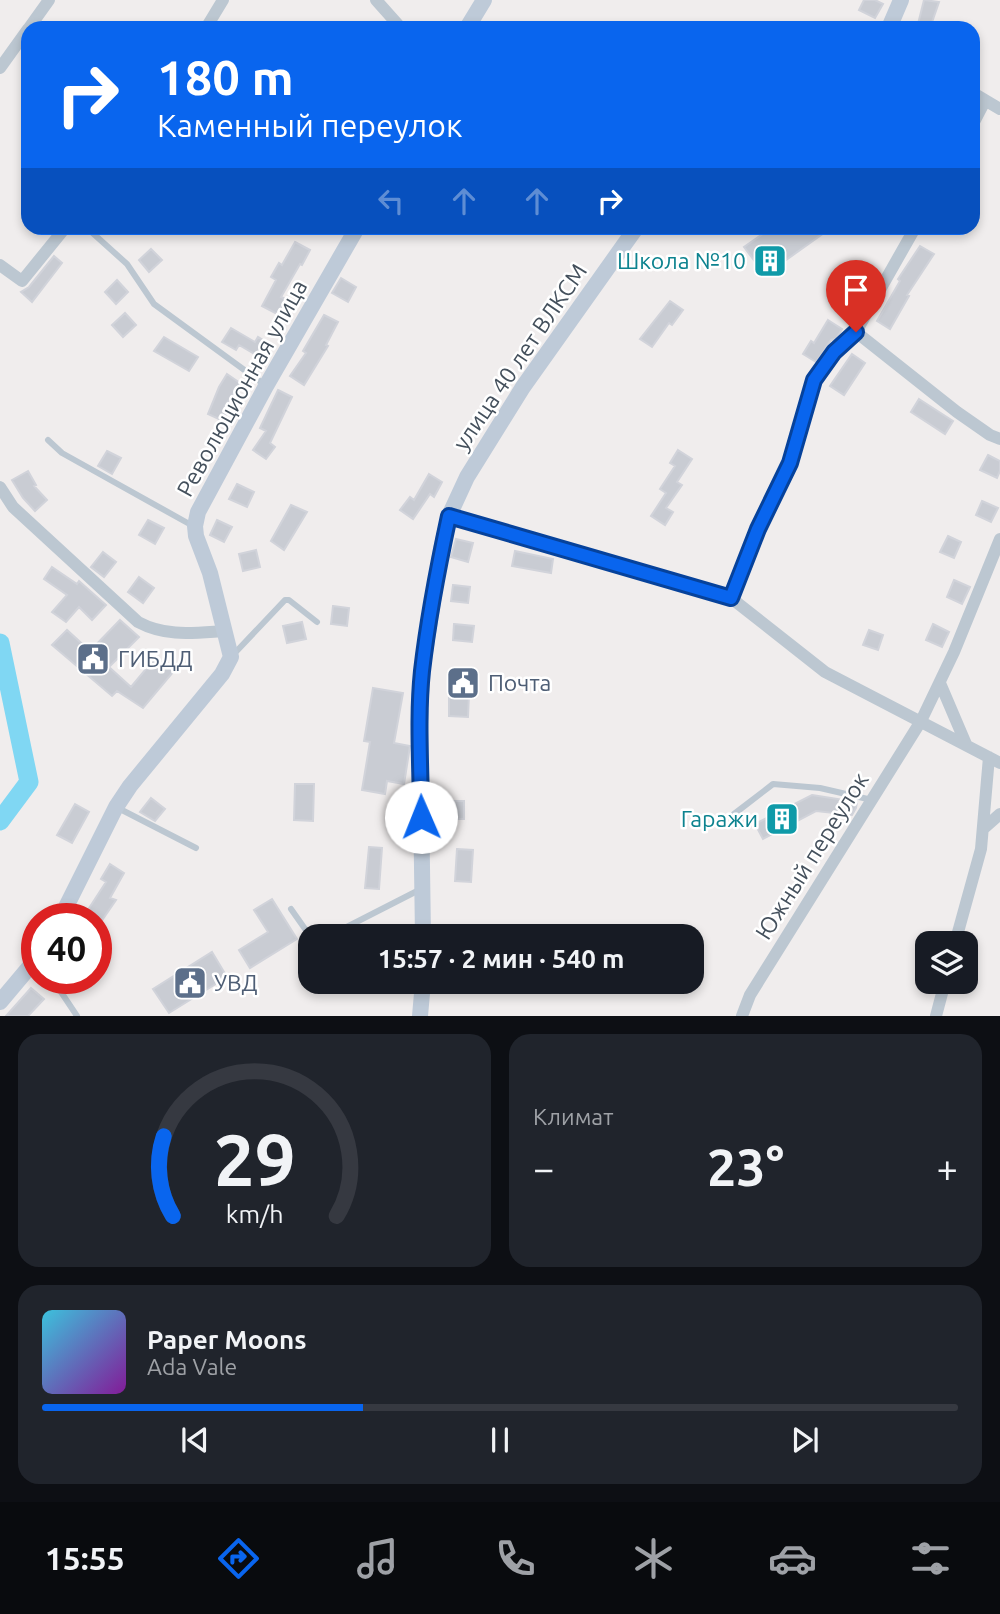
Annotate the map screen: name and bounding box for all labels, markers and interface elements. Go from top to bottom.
icon: right [42,49,133,140]
text: 180 m [157,49,294,104]
text: Каменный переулок [157,107,463,143]
icon: left [372,182,410,220]
icon: ahead [445,182,483,220]
icon: ahead [518,182,556,220]
icon: right [591,182,629,220]
building icon: Школа №10 [751,242,789,280]
place label: Школа №10 [617,248,746,273]
street label: улица 40 лет ВЛКСМ [448,259,591,455]
pin [826,260,886,332]
icon: arrive [837,271,875,309]
street label: Революционная улица [172,275,312,500]
public building icon: ГИБДД [74,640,112,678]
place label: ГИБДД [118,646,192,671]
public building icon: Почта [444,664,482,702]
place label: Почта [488,670,551,695]
street label: Южный переулок [750,768,873,944]
position arrow [384,780,458,854]
building icon: Гаражи [763,800,801,838]
place label: Гаражи [681,806,758,831]
speed limit sign: 40 [21,903,112,994]
map controls [915,931,978,994]
button: layers [915,931,978,994]
text: 15:57 · 2 мин · 540 m [378,944,624,973]
public building icon: УВД [171,964,209,1002]
place label: УВД [214,970,258,995]
text: Климат [533,1104,613,1129]
text: 29 [213,1119,296,1201]
text: 23° [707,1138,784,1196]
text: − [533,1147,554,1189]
text: + [937,1147,958,1189]
text: km/h [226,1200,283,1228]
text: Paper Moons [147,1325,306,1354]
text: Ada Vale [147,1354,237,1379]
icon: previous [176,1421,214,1459]
icon: pause [481,1421,519,1459]
icon: next [786,1421,824,1459]
icon: directions [214,1534,263,1583]
icon: music [353,1534,402,1583]
icon: phone [491,1534,540,1583]
icon: climate [629,1534,678,1583]
icon: car [768,1534,817,1583]
icon: filters [906,1534,955,1583]
text: 15:55 [45,1540,125,1576]

